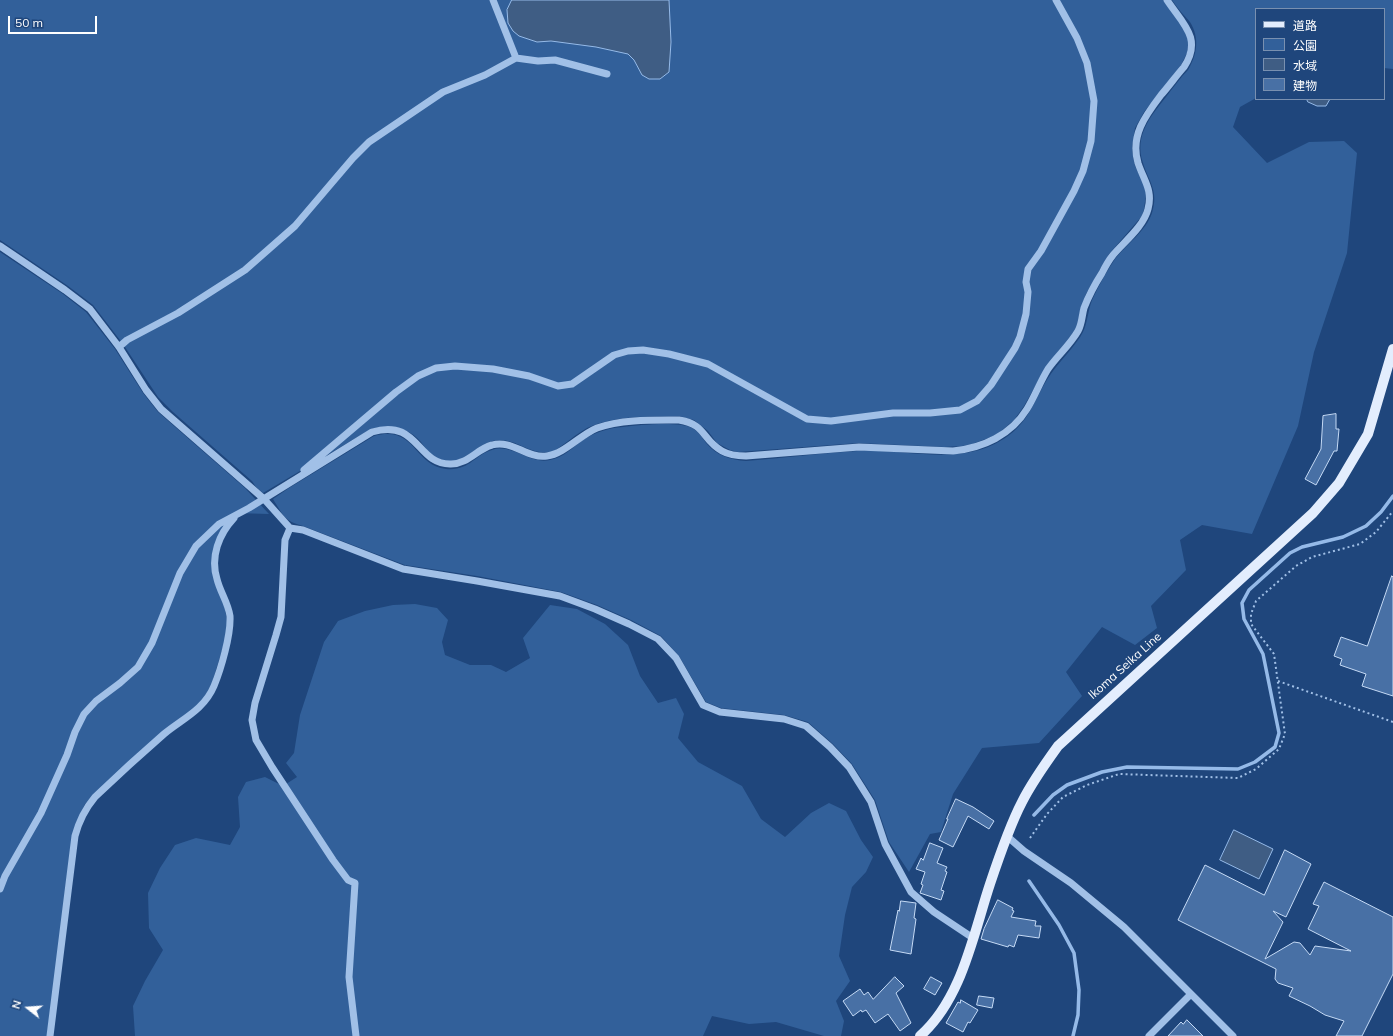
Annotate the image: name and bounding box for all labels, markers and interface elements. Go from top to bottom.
scale bar [10,8,99,34]
legend [1255,8,1385,100]
text: 50 m [15,15,43,30]
text: 道路 [1293,18,1317,33]
text: 公園 [1293,38,1317,53]
text: 水域 [1293,58,1317,73]
text: 建物 [1293,78,1317,93]
street label: Ikoma Seika Line [1086,629,1164,703]
north arrow [8,988,48,1028]
text: N [9,998,24,1011]

